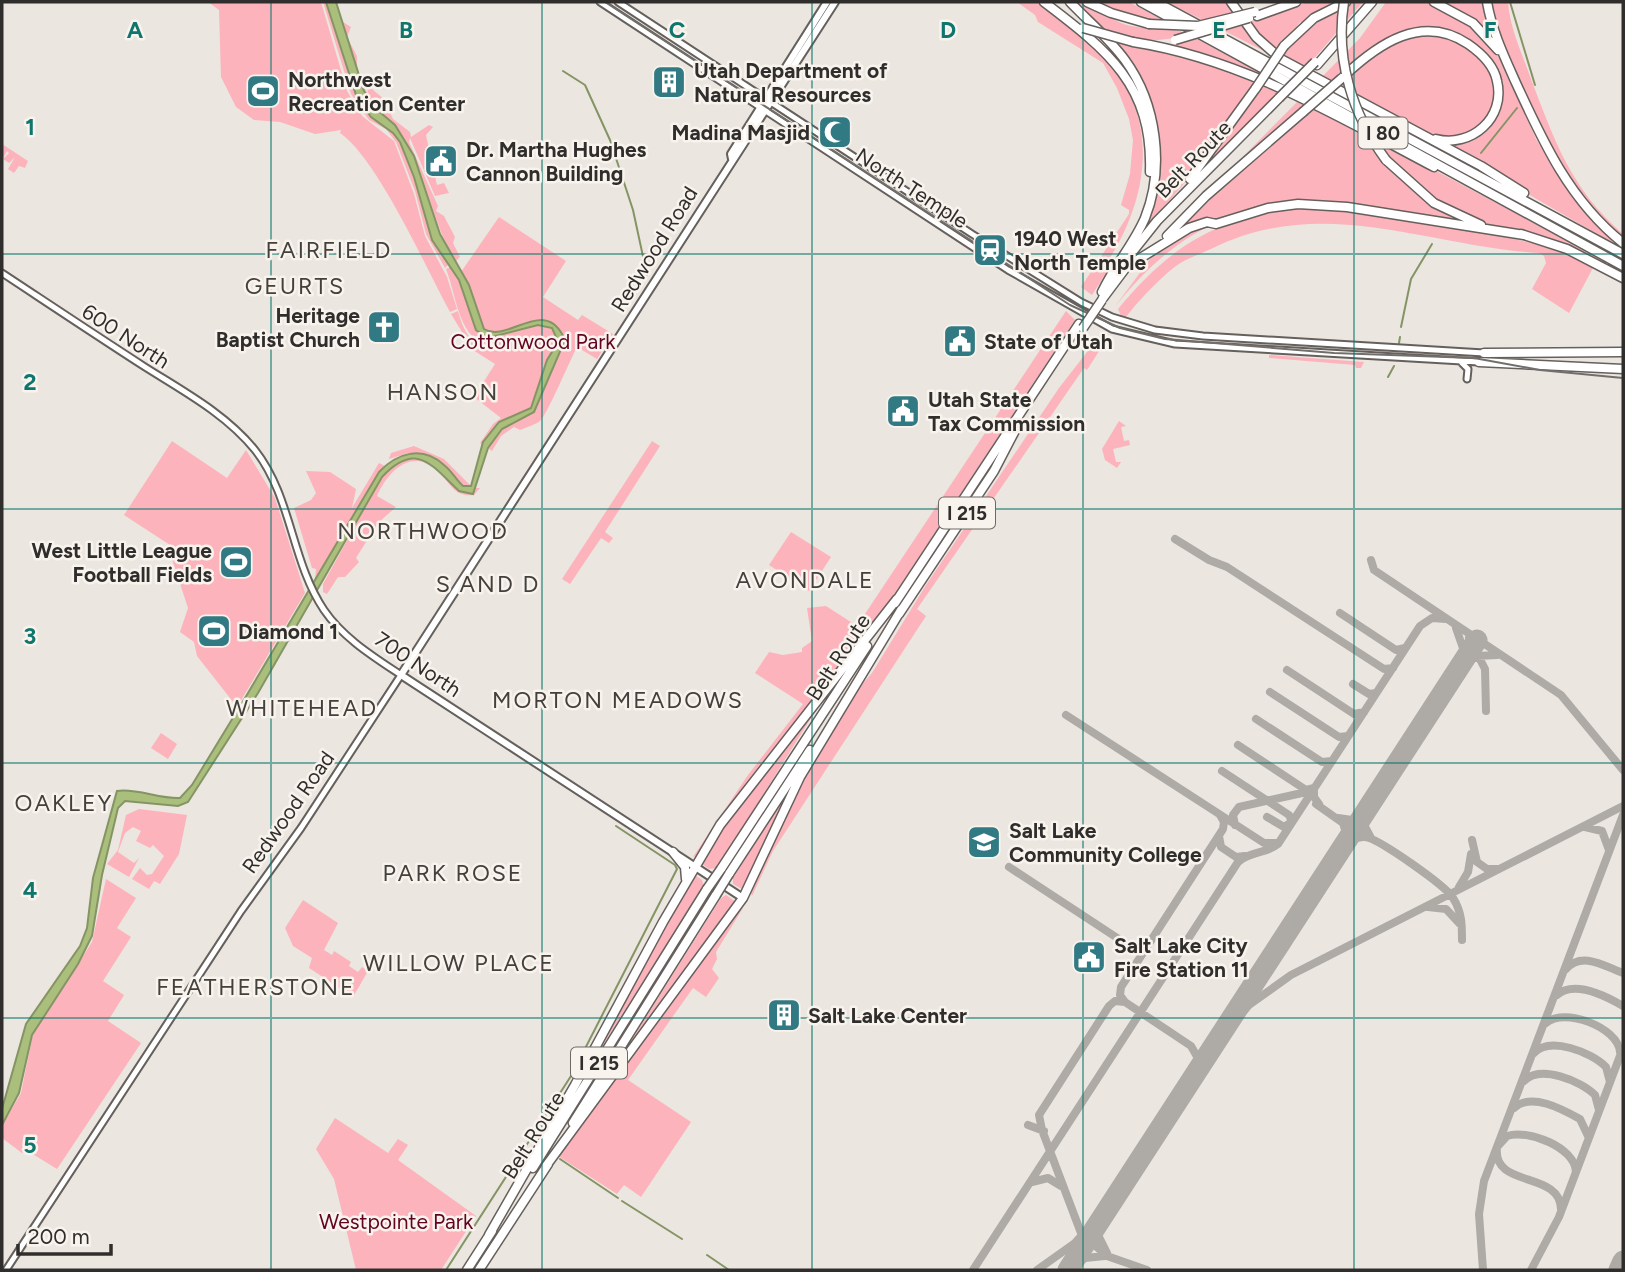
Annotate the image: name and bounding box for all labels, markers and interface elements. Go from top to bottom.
text: A [127,16,144,44]
text: B [399,16,413,44]
text: C [669,16,686,44]
text: D [940,16,956,44]
text: E [1212,16,1226,44]
text: F [1484,16,1497,44]
place label: Utah Department of Natural Resources [694,58,888,107]
building icon: Utah Department of Natural Resources [650,63,688,101]
place label: Northwest Recreation Center [288,67,465,116]
sports icon: Northwest Recreation Center [244,72,282,110]
text: 1 [25,113,35,141]
mosque icon: Madina Masjid [816,113,854,151]
street label: Belt Route [1150,115,1236,203]
road number: I 80 [1358,118,1408,148]
place label: Madina Masjid [672,120,810,145]
place label: Dr. Martha Hughes Cannon Building [466,137,647,186]
public building icon: Dr. Martha Hughes Cannon Building [422,142,460,180]
street label: North Temple [851,143,973,233]
street label: Redwood Road [605,182,703,316]
place label: 1940 West North Temple [1014,226,1146,275]
station icon: 1940 West North Temple [971,231,1009,269]
district label: FAIRFIELD [266,236,392,264]
district label: GEURTS [245,272,345,300]
street label: 600 North [78,299,174,373]
place label: Heritage Baptist Church [216,303,360,352]
church icon: Heritage Baptist Church [365,308,403,346]
public building icon: State of Utah [941,322,979,360]
park label: Cottonwood Park [451,329,616,354]
place label: State of Utah [984,329,1113,354]
text: 2 [23,368,37,396]
district label: HANSON [387,378,499,406]
place label: Utah State Tax Commission [928,387,1085,436]
public building icon: Utah State Tax Commission [884,392,922,430]
road number: I 215 [939,498,995,528]
district label: NORTHWOOD [337,517,509,545]
place label: West Little League Football Fields [32,538,212,587]
sports icon: West Little League Football Fields [217,543,255,581]
district label: AVONDALE [735,566,875,594]
district label: S AND D [436,570,540,598]
street label: Belt Route [801,609,875,705]
sports icon: Diamond 1 [195,612,233,650]
place label: Diamond 1 [238,619,338,644]
text: 3 [24,622,36,650]
street label: 700 North [370,626,466,702]
district label: MORTON MEADOWS [492,686,744,714]
district label: WHITEHEAD [226,694,378,722]
street label: Redwood Road [237,746,339,878]
district label: OAKLEY [15,789,113,817]
place label: Salt Lake Community College [1009,818,1202,867]
school or university icon: Salt Lake Community College [965,823,1003,861]
district label: PARK ROSE [383,859,523,887]
text: 4 [23,876,37,904]
place label: Salt Lake City Fire Station 11 [1114,933,1249,982]
public building icon: Salt Lake City Fire Station 11 [1070,938,1108,976]
district label: WILLOW PLACE [363,949,555,977]
district label: FEATHERSTONE [156,973,356,1001]
building icon: Salt Lake Center [765,996,803,1034]
place label: Salt Lake Center [808,1003,967,1028]
road number: I 215 [571,1048,627,1078]
street label: Belt Route [496,1087,570,1183]
text: 5 [23,1131,37,1159]
park label: Westpointe Park [319,1209,474,1234]
scale bar [18,1212,110,1256]
text: 200 m [28,1224,90,1249]

